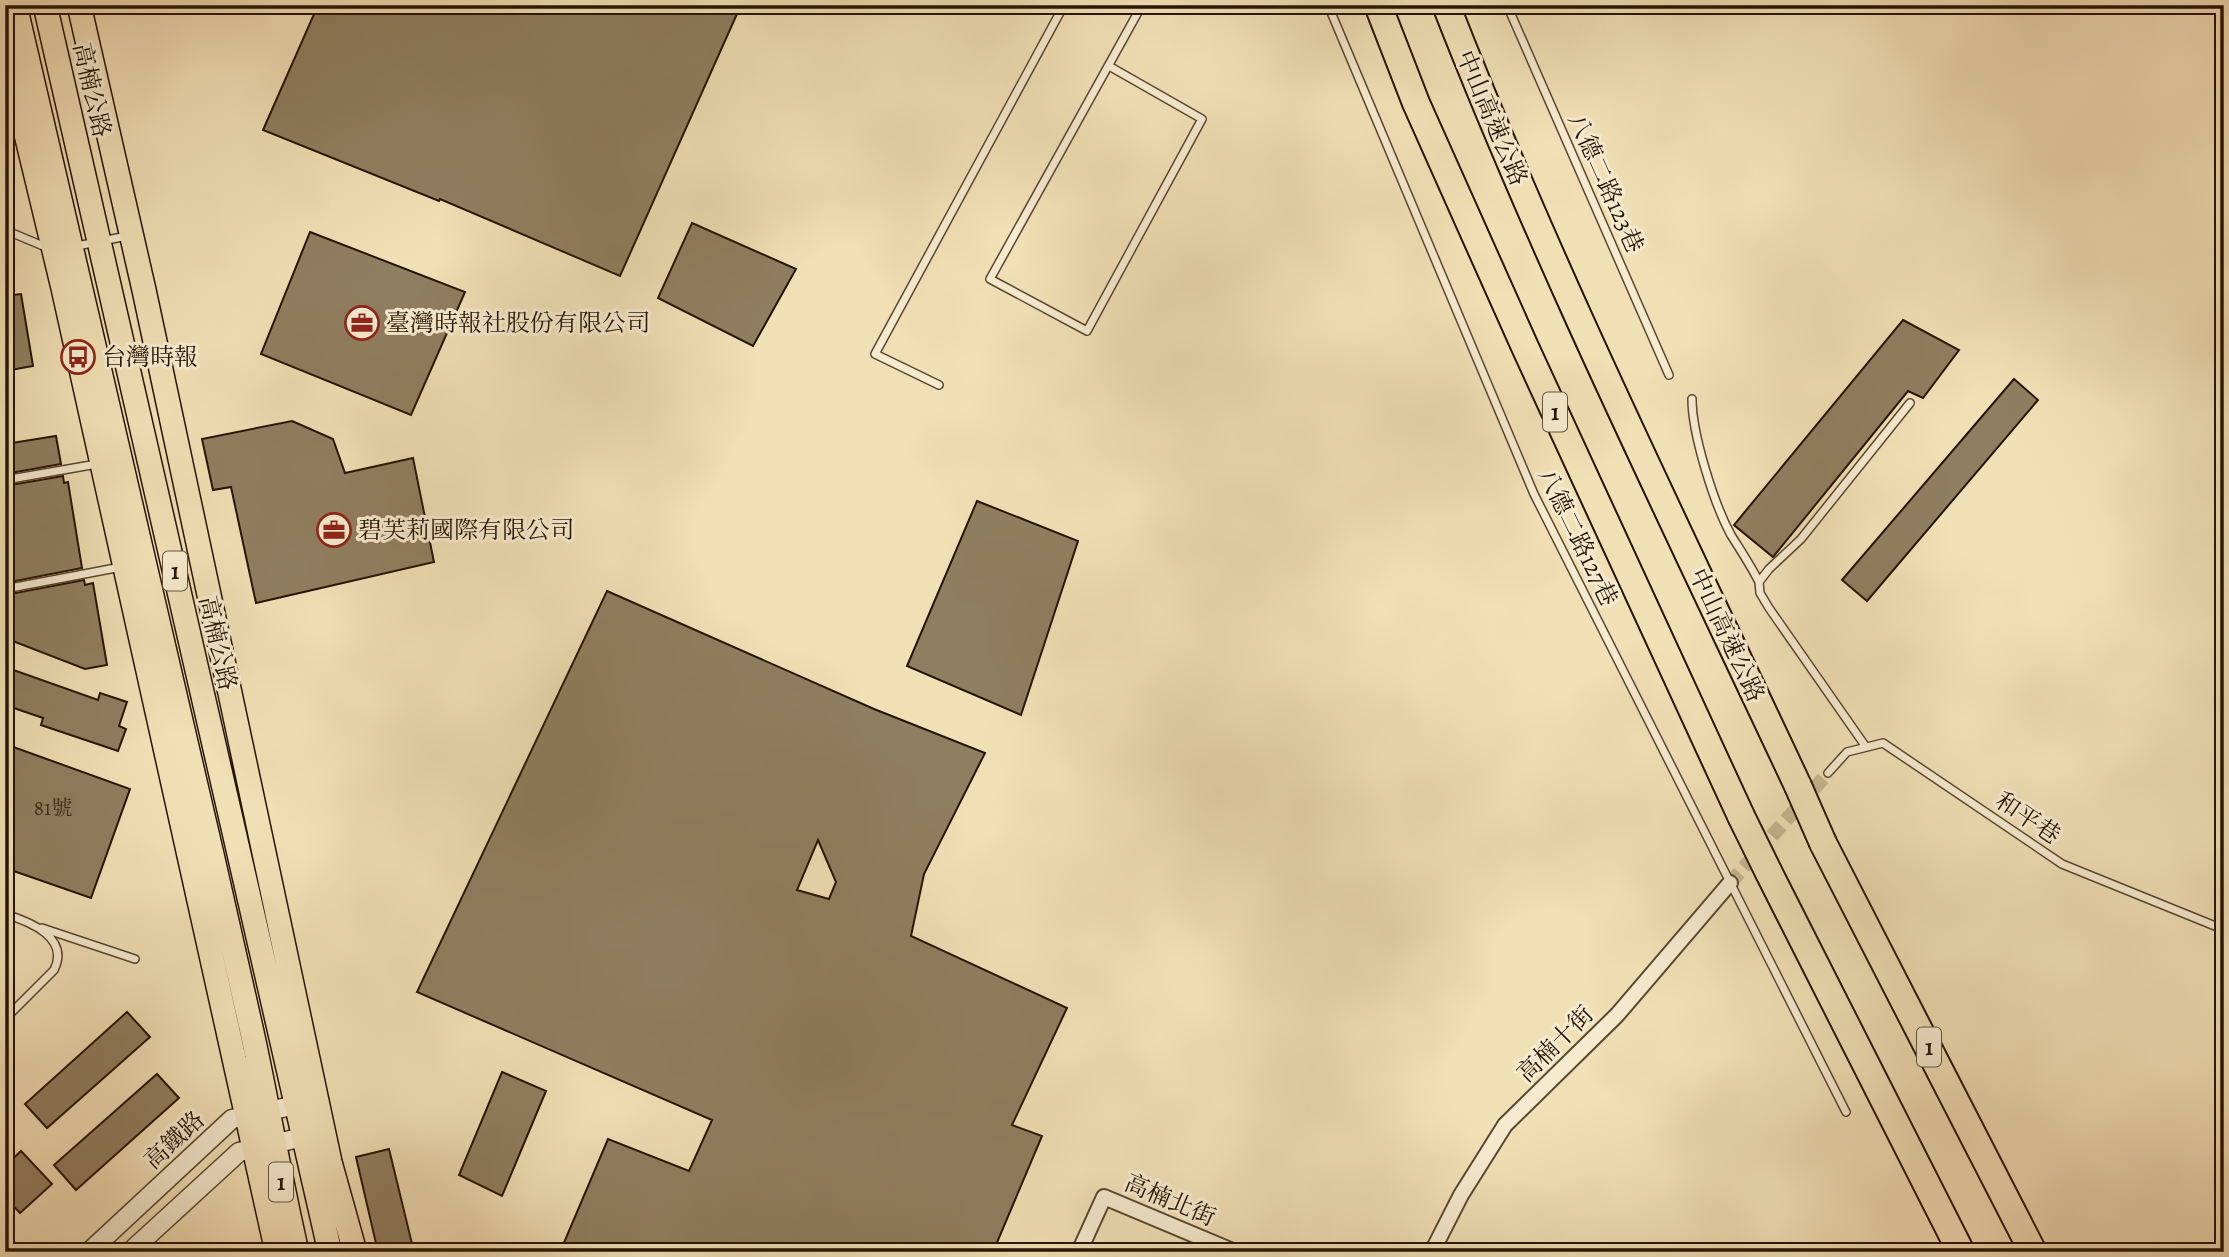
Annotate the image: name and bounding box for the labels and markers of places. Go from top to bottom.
office icon: 臺灣時報社股份有限公司 [343,304,381,342]
place label: 臺灣時報社股份有限公司 [386,307,650,339]
bus stop icon: 台灣時報 [59,338,97,376]
place label: 台灣時報 [102,341,198,373]
office icon: 碧芙莉國際有限公司 [315,511,353,549]
place label: 碧芙莉國際有限公司 [358,514,574,546]

